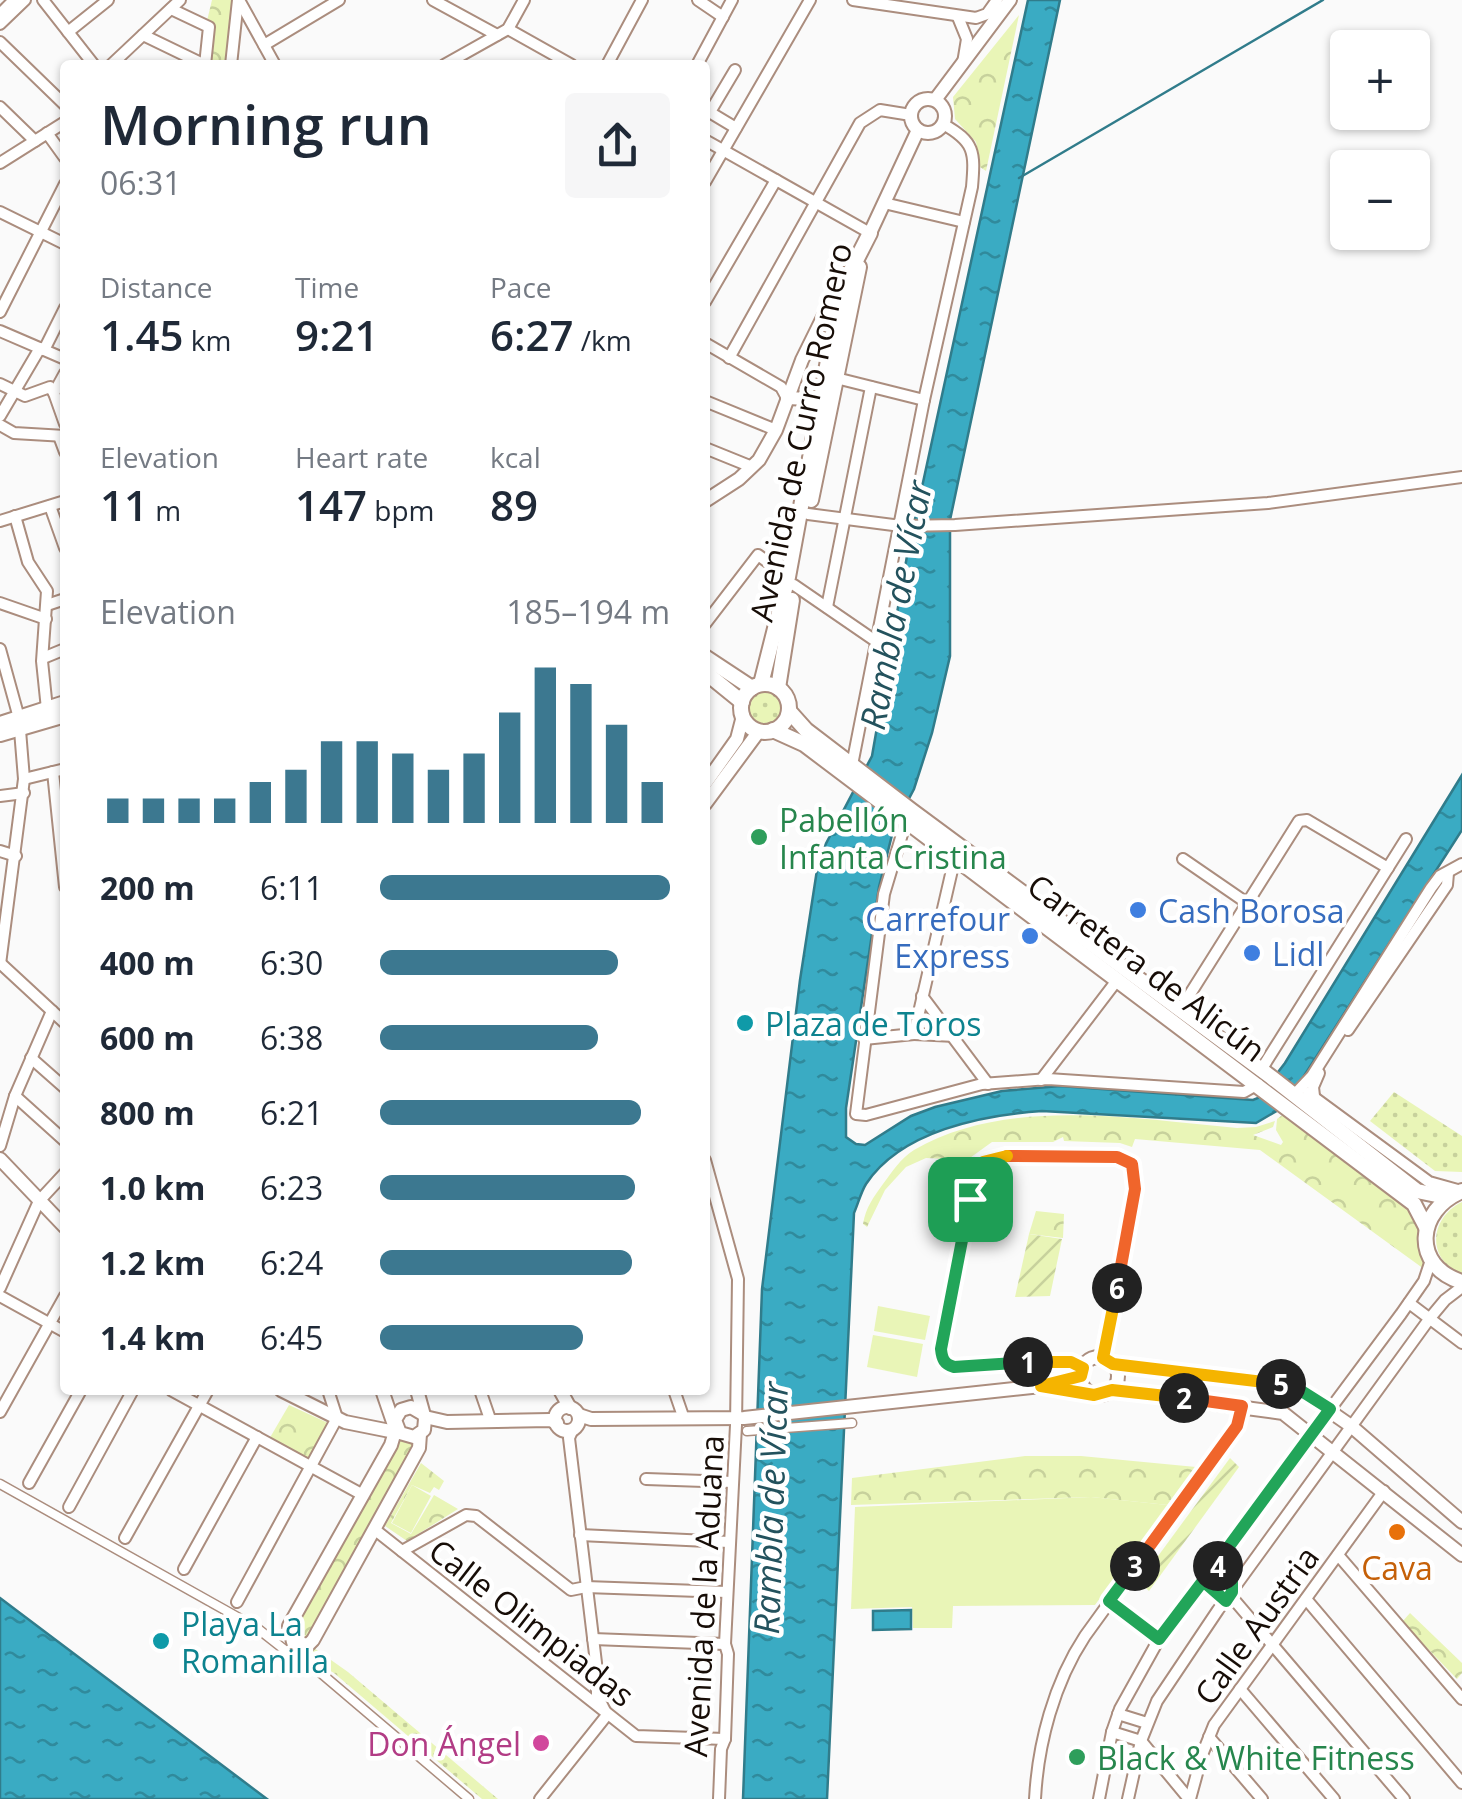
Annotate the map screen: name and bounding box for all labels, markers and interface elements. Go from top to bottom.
map controls [1330,30,1430,250]
button: + [1330,30,1430,130]
text: Morning run [100,86,432,161]
button: share [565,93,670,198]
button: − [1330,150,1430,250]
text: 06:31 [100,161,182,204]
street label: Avenida de Curro Romero [739,239,861,625]
text: Distance [100,268,213,306]
text: Time [295,268,359,306]
text: Pace [490,268,552,306]
text: 1.45 [100,306,184,363]
text: 9:21 [295,306,379,363]
text: 6:27 [490,306,574,363]
text: km [184,321,231,359]
text: /km [574,321,632,359]
text: Elevation [100,438,219,476]
text: Heart rate [295,438,428,476]
text: kcal [490,438,541,476]
water label: Rambla de Vícar [848,475,942,733]
text: 11 [100,476,148,533]
text: 147 [295,476,367,533]
text: 89 [490,476,538,533]
text: m [148,491,181,529]
text: bpm [367,491,435,529]
text: Elevation [100,590,236,633]
text: 185–194 m [506,590,670,633]
place label: Pabellón Infanta Cristina [779,798,1007,878]
marker: Pabellón Infanta Cristina [748,826,770,848]
street label: Carretera de Alicún [1019,863,1275,1071]
text: 200 m [100,866,195,909]
text: 6:11 [260,866,323,909]
place label: Cash Borosa [1158,889,1344,932]
place label: Carrefour Express [865,897,1010,977]
marker: Cash Borosa [1127,899,1149,921]
marker: Carrefour Express [1019,925,1041,947]
place label: Lidl [1272,932,1324,975]
text: 400 m [100,941,195,984]
text: 6:30 [260,941,323,984]
marker: Lidl [1241,942,1263,964]
place label: Plaza de Toros [765,1002,982,1045]
marker: Plaza de Toros [734,1012,756,1034]
text: 600 m [100,1016,195,1059]
text: 6:38 [260,1016,323,1059]
text: 800 m [100,1091,195,1134]
text: 6:21 [260,1091,323,1134]
pin [928,1157,1013,1242]
text: 1.0 km [100,1166,205,1209]
text: 6:23 [260,1166,323,1209]
icon: arrive [943,1172,998,1227]
text: 1.2 km [100,1241,205,1284]
text: 6:24 [260,1241,323,1284]
pin: 6 [1092,1263,1142,1313]
text: 6 [1109,1269,1125,1307]
text: 1.4 km [100,1316,205,1359]
text: 6:45 [260,1316,323,1359]
pin: 1 [1003,1337,1053,1387]
text: 1 [1020,1343,1036,1381]
pin: 5 [1256,1359,1306,1409]
text: 5 [1273,1365,1289,1403]
pin: 2 [1159,1373,1209,1423]
text: 2 [1176,1379,1192,1417]
water label: Rambla de Vícar [742,1380,798,1635]
street label: Avenida de la Aduana [673,1434,733,1758]
marker: Cava [1386,1521,1408,1543]
street label: Calle Olimpiadas [421,1528,643,1716]
street label: Calle Austria [1184,1537,1328,1713]
pin: 3 [1110,1541,1160,1591]
pin: 4 [1193,1541,1243,1591]
place label: Cava [1361,1546,1433,1589]
text: 3 [1127,1547,1143,1585]
text: 4 [1210,1547,1226,1585]
place label: Playa La Romanilla [181,1602,329,1682]
marker: Playa La Romanilla [150,1630,172,1652]
place label: Don Ángel [367,1722,521,1765]
marker: Don Ángel [530,1732,552,1754]
place label: Black & White Fitness [1097,1736,1415,1779]
marker: Black & White Fitness [1066,1746,1088,1768]

